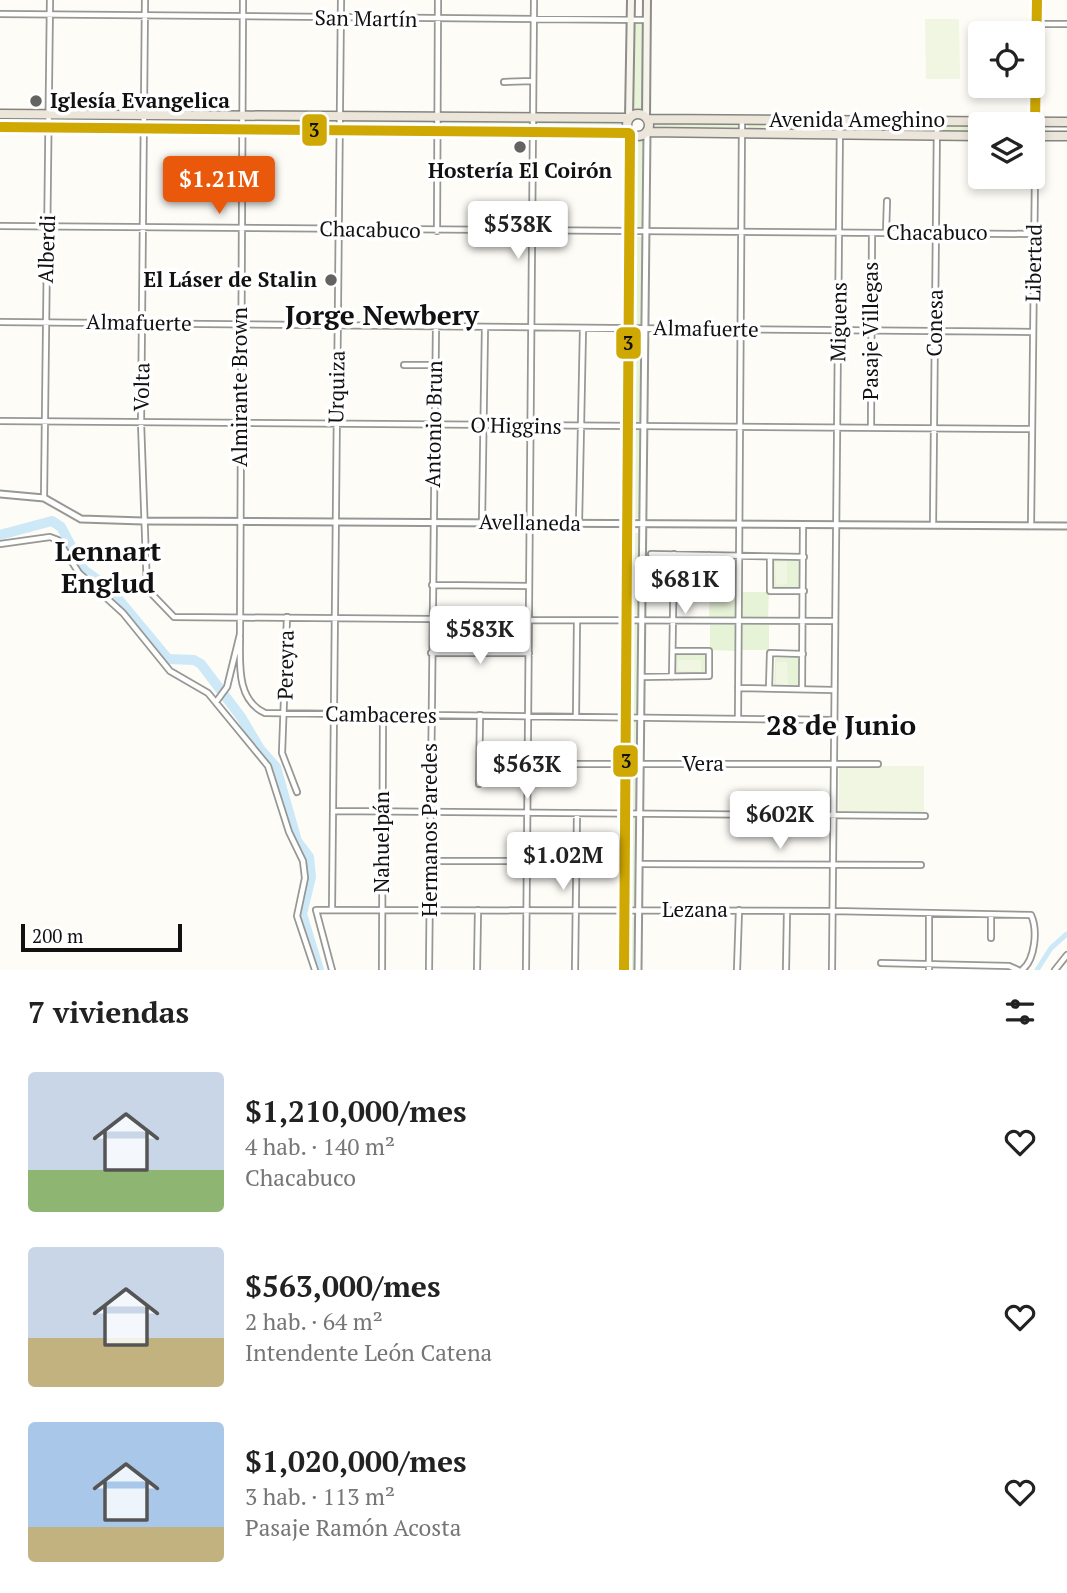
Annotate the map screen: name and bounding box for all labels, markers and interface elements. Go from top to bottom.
street label: San Martín [314,3,418,33]
map controls [968,21,1045,189]
button: locate [968,21,1045,98]
place label: Iglesía Evangelica [50,86,230,114]
marker: Iglesía Evangelica [28,93,44,109]
street label: Avenida Ameghino [769,105,945,133]
button: layers [968,112,1045,189]
line badge: 3 [301,113,328,147]
text: 3 [309,117,319,142]
marker: Hostería El Coirón [512,139,528,155]
pin: $1.21M [162,156,276,216]
place label: Hostería El Coirón [428,156,613,184]
text: $1.21M [179,163,259,194]
pin: $538K [469,202,567,261]
text: $538K [484,208,552,239]
street label: Alberdi [31,214,61,284]
street label: Chacabuco [319,214,421,244]
street label: Chacabuco [886,218,988,246]
street label: Libertad [1018,223,1048,302]
street label: Pasaje Villegas [856,262,884,400]
place label: El Láser de Stalin [143,265,317,293]
marker: El Láser de Stalin [323,272,339,288]
street label: Miguens [823,282,853,362]
street label: Conesa [919,289,949,357]
district label: Jorge Newbery [285,296,480,333]
street label: Almafuerte [86,307,192,337]
street label: Almirante Brown [225,307,253,467]
street label: Almafuerte [653,313,759,343]
line badge: 3 [615,326,642,360]
text: 3 [623,330,633,355]
street label: Urquiza [321,350,351,424]
street label: Antonio Brun [418,360,448,488]
street label: Volta [127,362,155,412]
street label: O'Higgins [470,410,562,440]
street label: Avellaneda [479,507,582,537]
district label: Lennart Englud [55,532,161,601]
pin: $681K [636,556,734,616]
text: $681K [651,563,719,594]
pin: $583K [431,606,529,666]
text: $583K [446,613,514,644]
street label: Pereyra [270,629,300,700]
street label: Cambaceres [325,699,437,729]
district label: 28 de Junio [766,706,916,743]
pin: $563K [478,742,576,801]
street label: Hermanos Paredes [415,743,443,917]
line badge: 3 [612,744,639,778]
text: $563K [493,748,561,779]
text: 3 [621,748,631,773]
street label: Vera [682,749,724,777]
street label: Nahuelpán [367,790,395,893]
pin: $602K [731,792,829,851]
text: $602K [746,798,814,829]
pin: $1.02M [506,832,620,892]
text: $1.02M [523,839,603,870]
street label: Lezana [662,895,728,923]
scale bar [21,921,182,953]
text: 200 m [32,923,83,948]
text: 7 viviendas [28,992,189,1032]
icon: filters [1001,993,1039,1031]
text: $1,210,000/mes [245,1091,467,1131]
icon: home [84,1100,168,1184]
icon: heart [1001,1123,1039,1161]
text: 4 hab. · 140 m² [245,1131,395,1162]
text: Chacabuco [245,1162,356,1193]
text: $563,000/mes [245,1266,441,1306]
icon: home [84,1275,168,1359]
icon: heart [1001,1298,1039,1336]
text: 2 hab. · 64 m² [245,1306,383,1337]
text: Intendente León Catena [245,1337,492,1368]
text: $1,020,000/mes [245,1441,467,1481]
icon: home [84,1450,168,1534]
icon: heart [1001,1473,1039,1511]
text: 3 hab. · 113 m² [245,1481,395,1512]
text: Pasaje Ramón Acosta [245,1512,461,1543]

